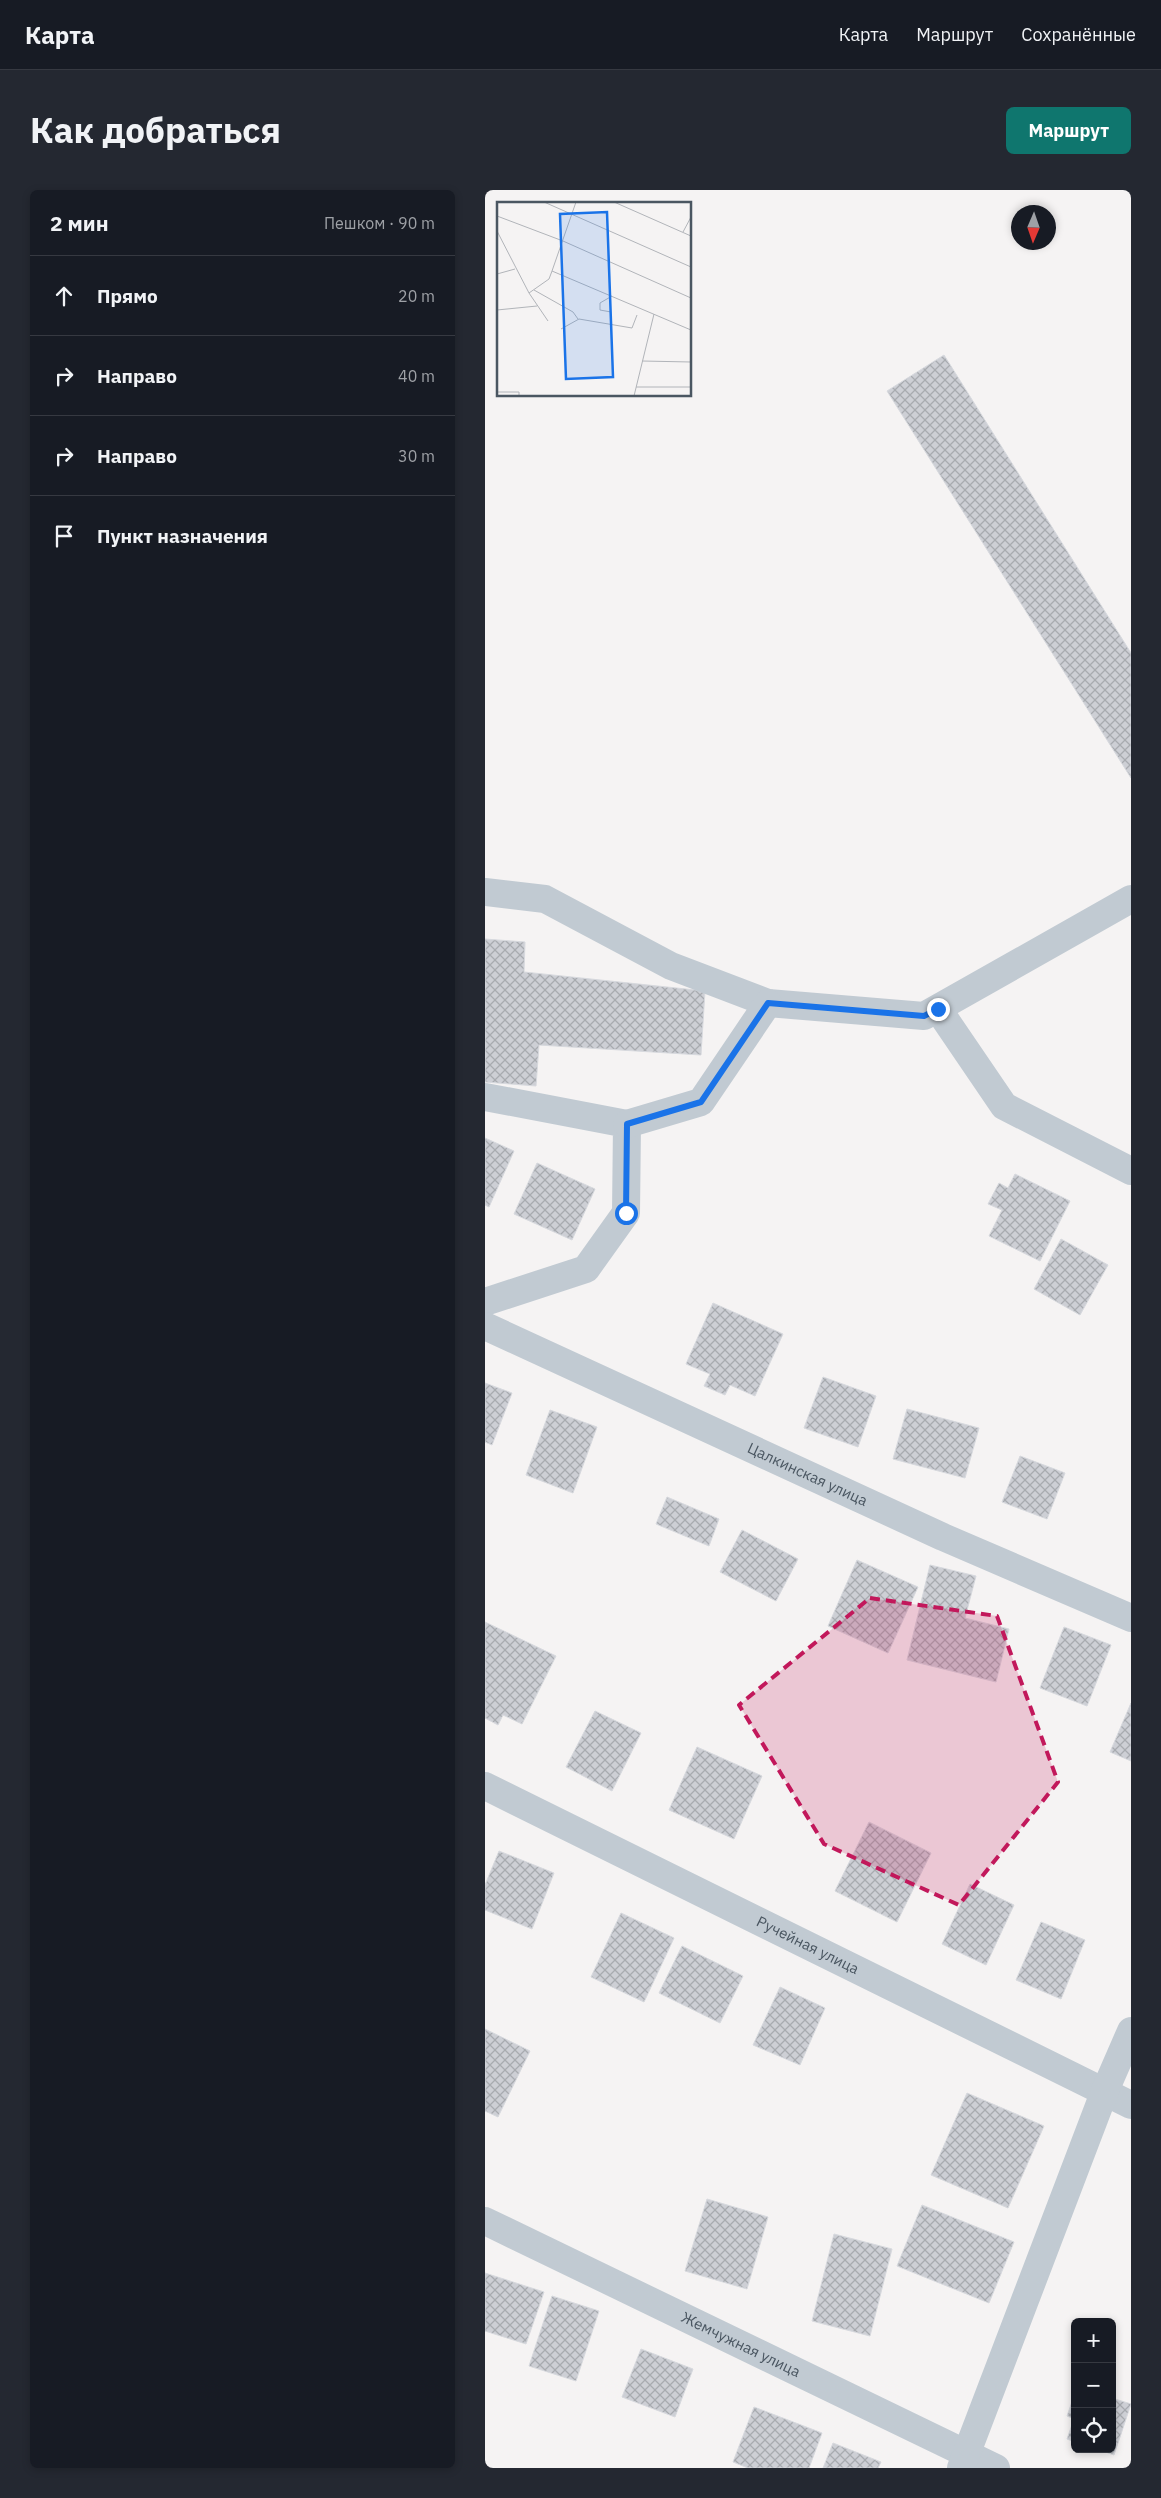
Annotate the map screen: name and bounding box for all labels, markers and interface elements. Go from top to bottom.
text: Карта [25,19,95,51]
text: Карта [839,23,888,46]
text: Маршрут [916,23,993,46]
text: Сохранённые [1021,23,1136,46]
text: Как добраться [30,107,281,153]
button: Маршрут [1006,107,1131,154]
inset map [497,202,691,396]
north arrow [1011,205,1056,250]
text: 2 мин [50,209,109,237]
text: Пешком · 90 m [324,213,435,233]
icon: ahead [50,282,78,310]
text: Прямо [97,284,158,308]
text: 20 m [398,286,435,306]
icon: right [50,362,78,390]
text: Направо [97,364,177,388]
text: 40 m [398,366,435,386]
icon: right [50,442,78,470]
text: Направо [97,444,177,468]
text: 30 m [398,446,435,466]
icon: arrive [50,522,78,550]
text: Пункт назначения [97,524,268,548]
route end [927,998,950,1021]
route start [615,1202,638,1225]
street label: Цалкинская улица [744,1438,871,1510]
street label: Ручейная улица [754,1912,862,1978]
street label: Жемчужная улица [678,2307,804,2381]
map controls [1071,2318,1116,2453]
button: + [1071,2318,1116,2363]
button: − [1071,2363,1116,2408]
button: locate [1071,2408,1116,2453]

